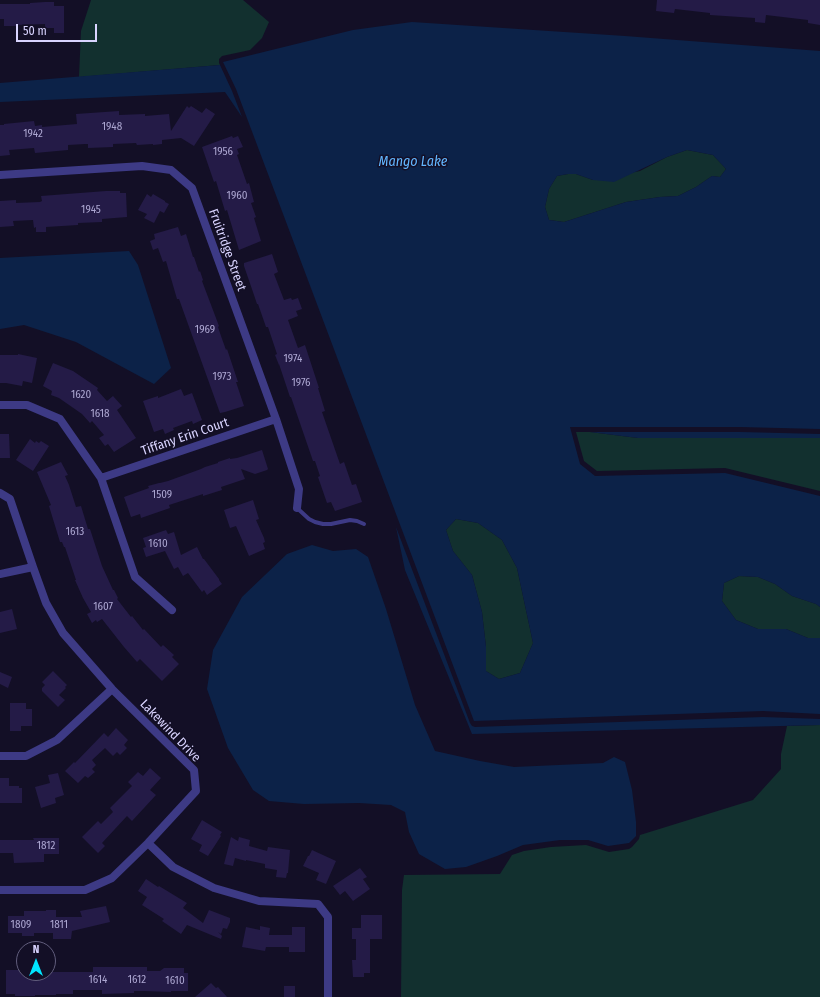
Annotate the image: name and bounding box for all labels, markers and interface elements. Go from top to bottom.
scale bar [18,16,99,42]
text: 50 m [23,24,47,38]
house number: 1948 [102,120,122,134]
house number: 1942 [23,127,43,141]
house number: 1956 [213,145,233,159]
water label: Mango Lake [378,154,448,170]
house number: 1960 [227,189,247,203]
house number: 1945 [81,203,101,217]
street label: Fruitridge Street [205,207,249,293]
house number: 1969 [195,323,215,337]
house number: 1974 [284,352,302,366]
house number: 1973 [213,370,231,384]
house number: 1976 [291,376,311,390]
house number: 1620 [71,388,91,402]
house number: 1618 [90,407,110,421]
street label: Tiffany Erin Court [139,415,231,459]
house number: 1509 [152,488,172,502]
house number: 1613 [66,525,84,539]
house number: 1610 [148,537,168,551]
house number: 1607 [93,600,113,614]
street label: Lakewind Drive [136,697,204,765]
house number: 1812 [37,839,55,853]
house number: 1809 [11,918,31,932]
house number: 1811 [50,918,68,932]
north arrow [16,941,56,981]
text: N [33,943,39,956]
house number: 1614 [89,973,107,987]
house number: 1612 [128,973,146,987]
house number: 1610 [165,974,185,988]

